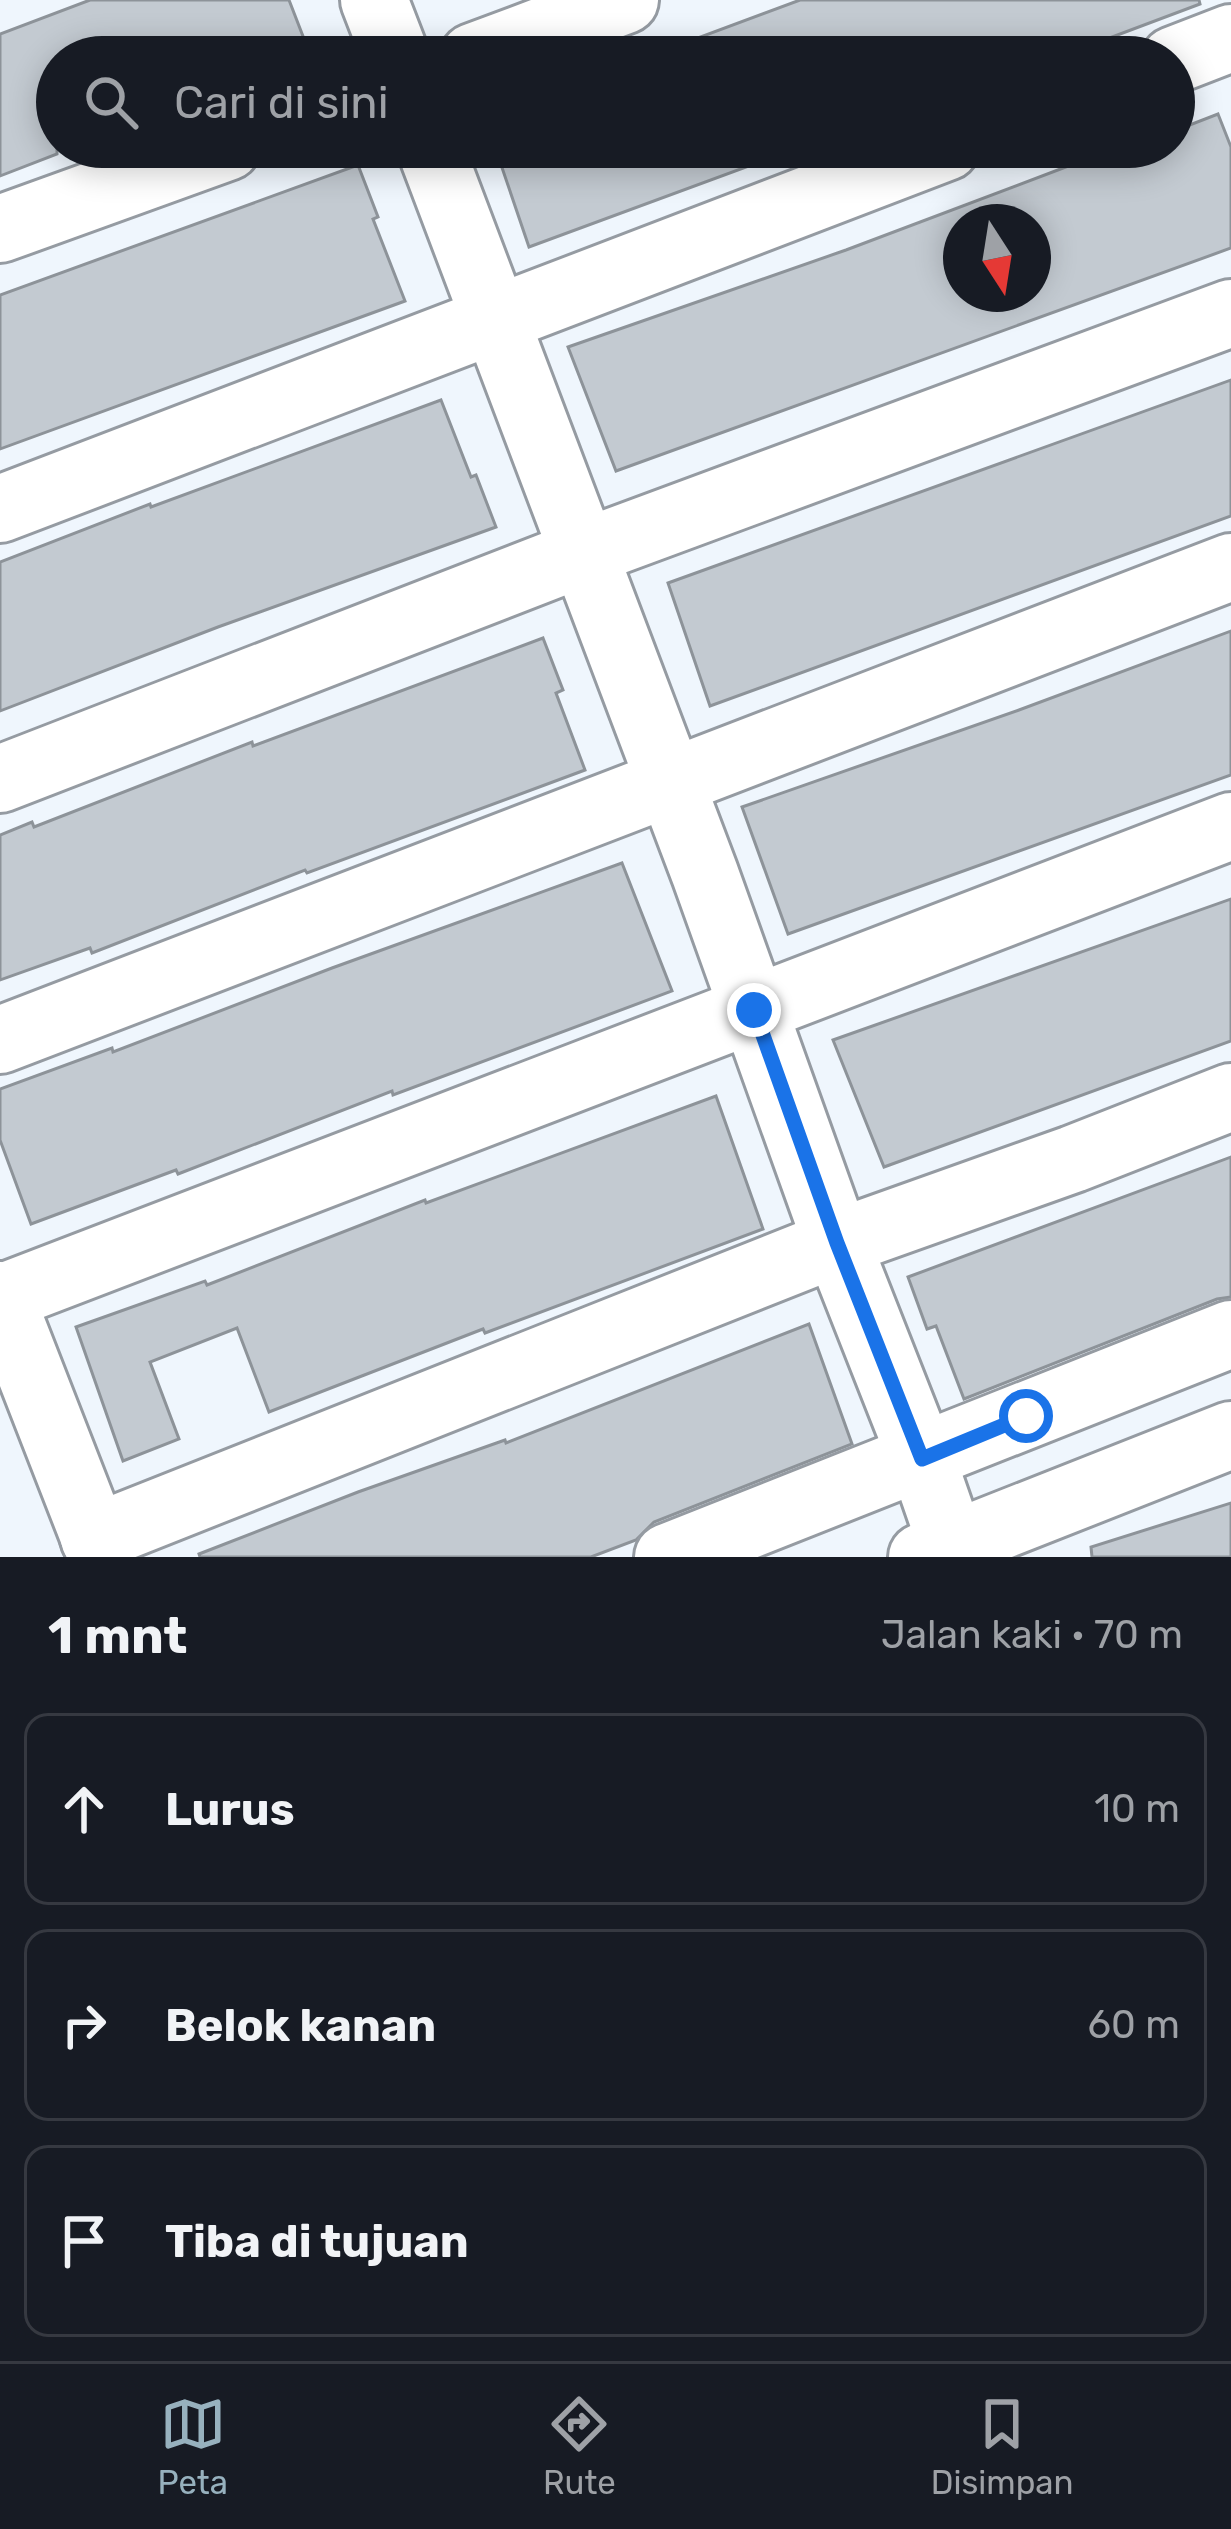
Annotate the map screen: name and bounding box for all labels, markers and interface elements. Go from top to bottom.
search box [36,36,1195,168]
icon: search [78,69,144,135]
text: Cari di sini [174,76,389,129]
north arrow [943,204,1051,312]
route end [727,983,781,1037]
route start [999,1389,1053,1443]
text: 1 mnt [48,1605,187,1666]
text: Jalan kaki · 70 m [881,1612,1183,1658]
icon: ahead [51,1776,117,1842]
text: Lurus [165,1783,295,1836]
text: 10 m [1094,1786,1180,1832]
icon: right [51,1992,117,2058]
text: Belok kanan [165,1999,436,2052]
text: 60 m [1087,2002,1180,2048]
icon: arrive [51,2208,117,2274]
text: Tiba di tujuan [165,2215,469,2268]
tab: Peta [157,2391,228,2502]
tab: Rute [543,2391,616,2502]
tab: Disimpan [931,2391,1074,2502]

